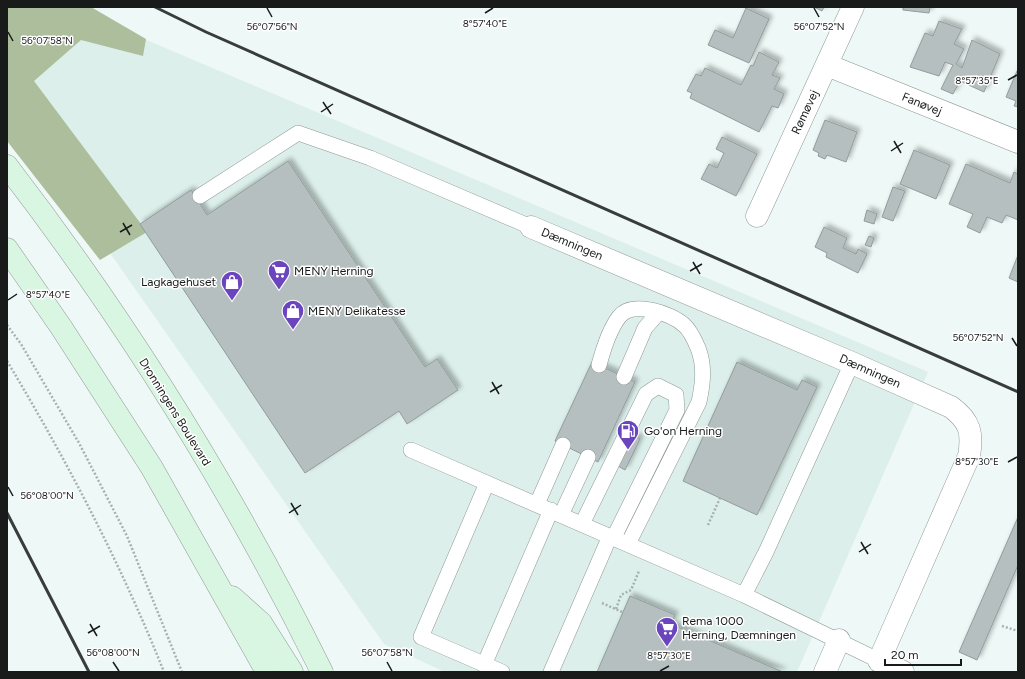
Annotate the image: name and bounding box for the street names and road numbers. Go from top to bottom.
street label: Rømøvej [789,88,821,136]
street label: Fanøvej [900,90,944,118]
street label: Dæmningen [539,225,605,263]
street label: Dæmningen [837,351,903,391]
street label: Dronningens Boulevard [136,356,214,468]

